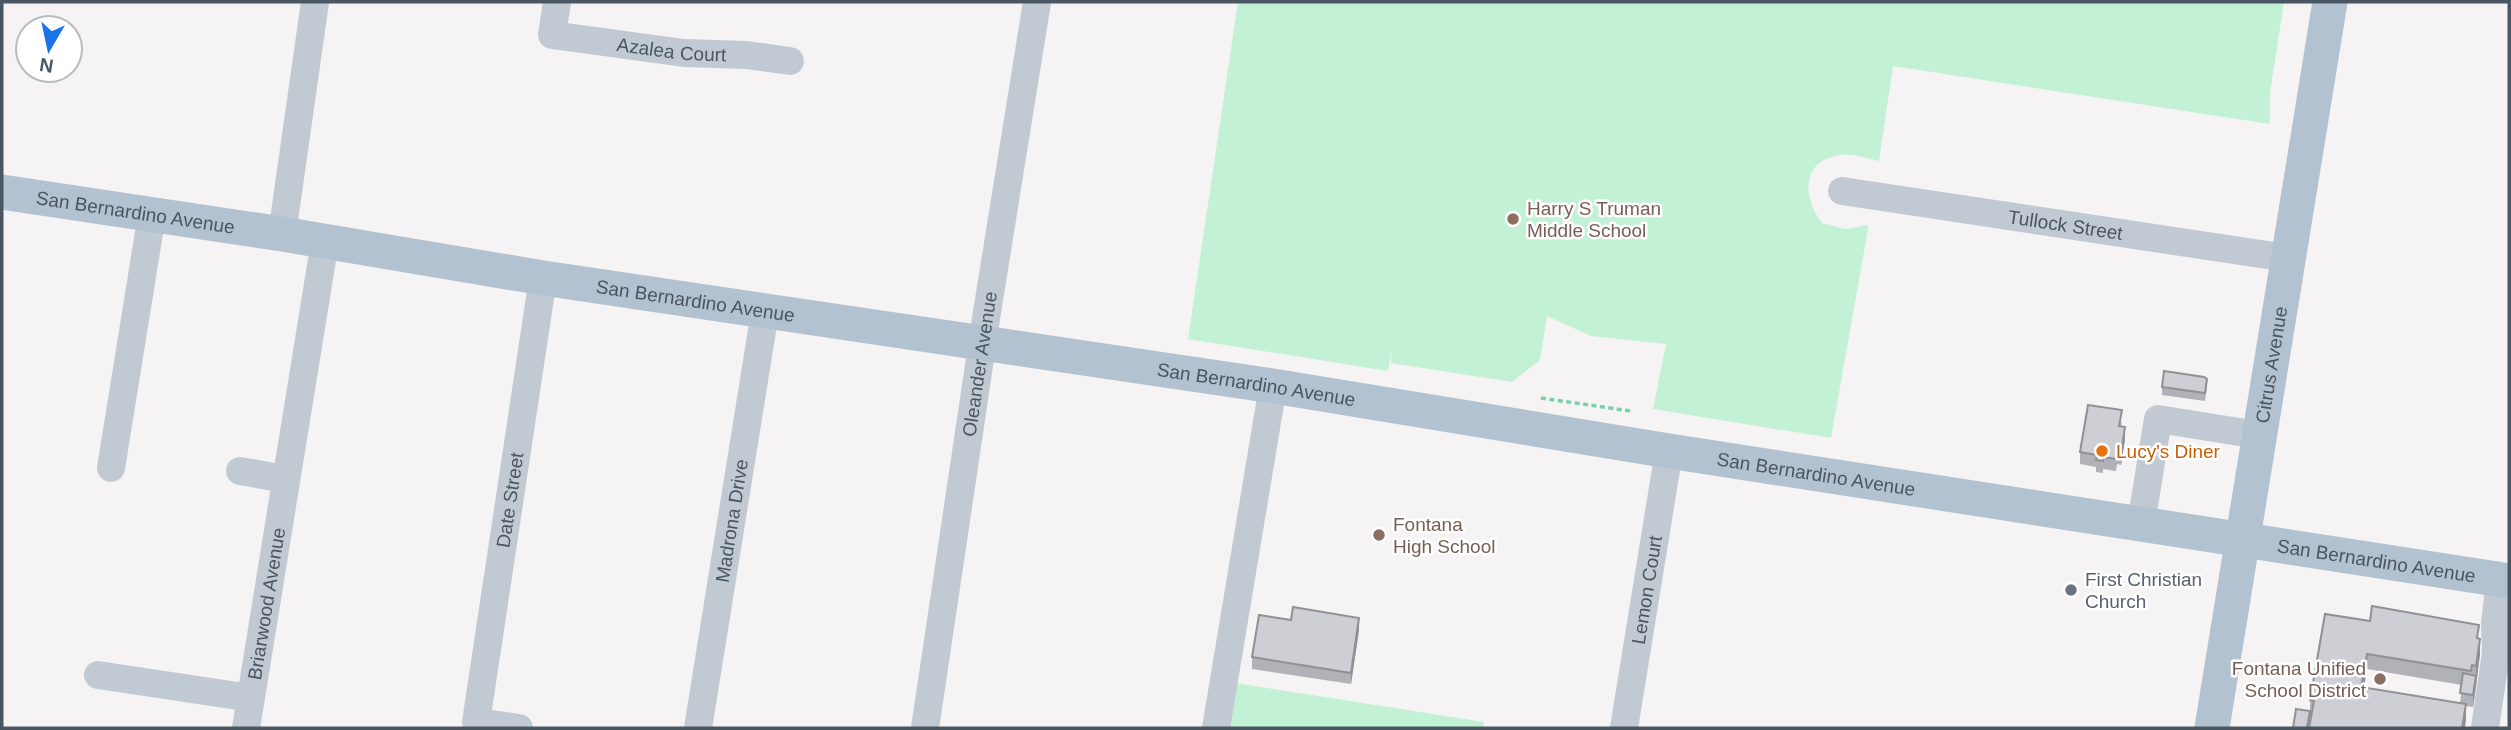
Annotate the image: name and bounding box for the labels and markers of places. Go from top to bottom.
place label: Harry S Truman Middle School [1527,198,1661,241]
marker: Harry S Truman Middle School [1505,211,1521,227]
place label: Lucy's Diner [2116,441,2221,462]
marker: Lucy's Diner [2094,443,2110,459]
place label: Fontana High School [1393,514,1495,557]
marker: Fontana High School [1371,527,1387,543]
place label: First Christian Church [2085,569,2202,612]
marker: First Christian Church [2063,582,2079,598]
place label: Fontana Unified School District [2232,658,2367,701]
marker: Fontana Unified School District [2372,671,2388,687]

